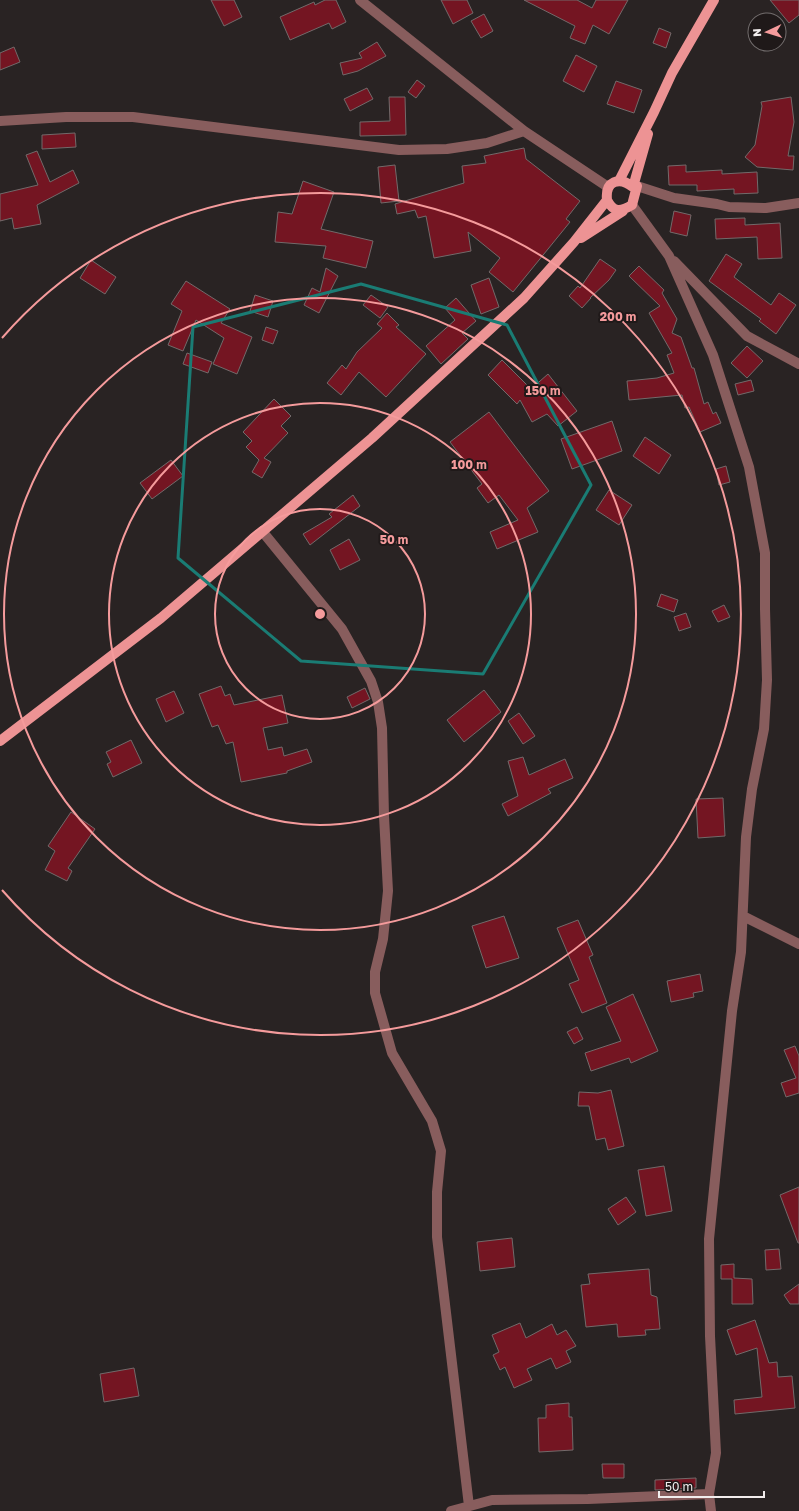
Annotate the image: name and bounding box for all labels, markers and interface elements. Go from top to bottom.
north arrow [747,12,787,52]
text: N [750,28,763,37]
text: 200 m [600,309,636,324]
text: 150 m [526,383,560,398]
text: 100 m [451,457,487,472]
text: 50 m [380,532,408,547]
centre of rings [313,607,327,621]
scale bar [659,1473,764,1499]
text: 50 m [665,1479,693,1494]

